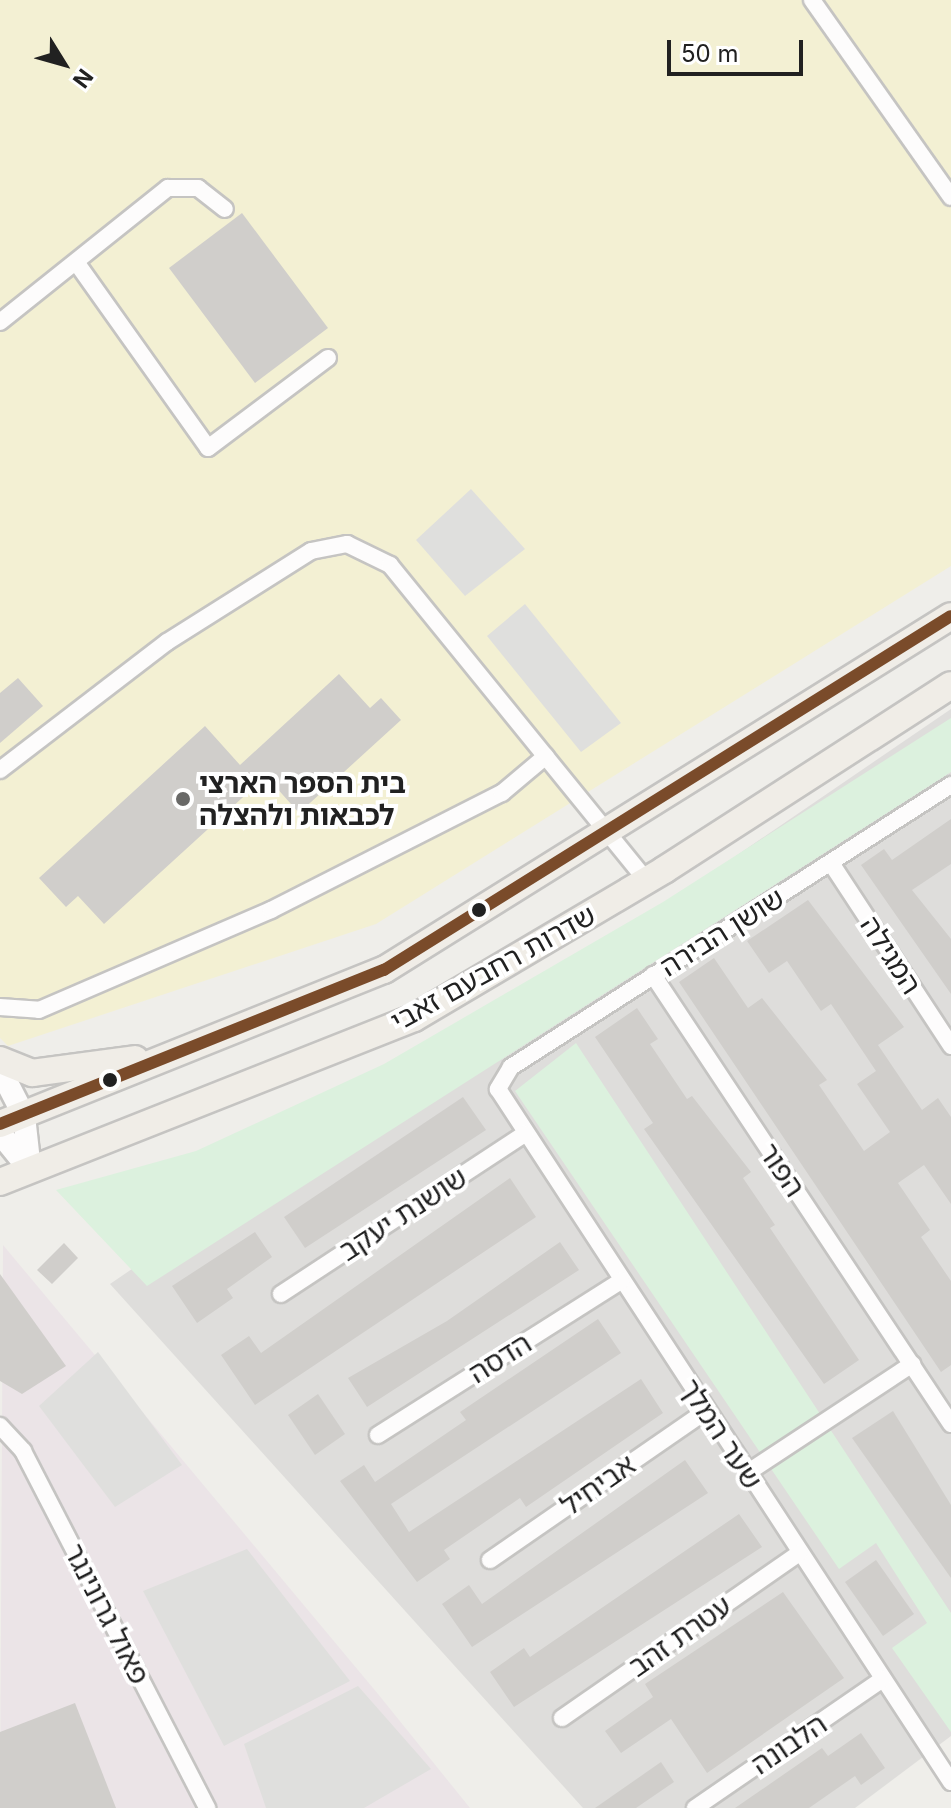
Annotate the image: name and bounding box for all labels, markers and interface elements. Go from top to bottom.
north arrow [24,24,104,104]
scale bar [671,24,807,74]
text: 50 m [681,39,739,68]
text: N [68,64,99,93]
place label: בית הספר הארצי לכבאות ולהצלה [199,766,406,832]
marker: בית הספר הארצי לכבאות ולהצלה [174,790,192,808]
street label: שושן הבירה [654,881,790,983]
street label: שדרות רחבעם זאבי [385,898,601,1038]
unlabelled marker [471,902,487,918]
street label: המגילה [853,910,929,1000]
unlabelled marker [102,1072,118,1088]
street label: הפור [752,1137,812,1203]
street label: שושנת יעקב [333,1160,473,1268]
street label: הדסה [463,1326,537,1390]
street label: שער המלך [673,1373,769,1495]
street label: אביחיל [554,1447,642,1523]
street label: פאול גרונינגר [57,1538,157,1690]
street label: עטרת זהב [622,1588,738,1684]
street label: הלבונה [745,1707,833,1781]

